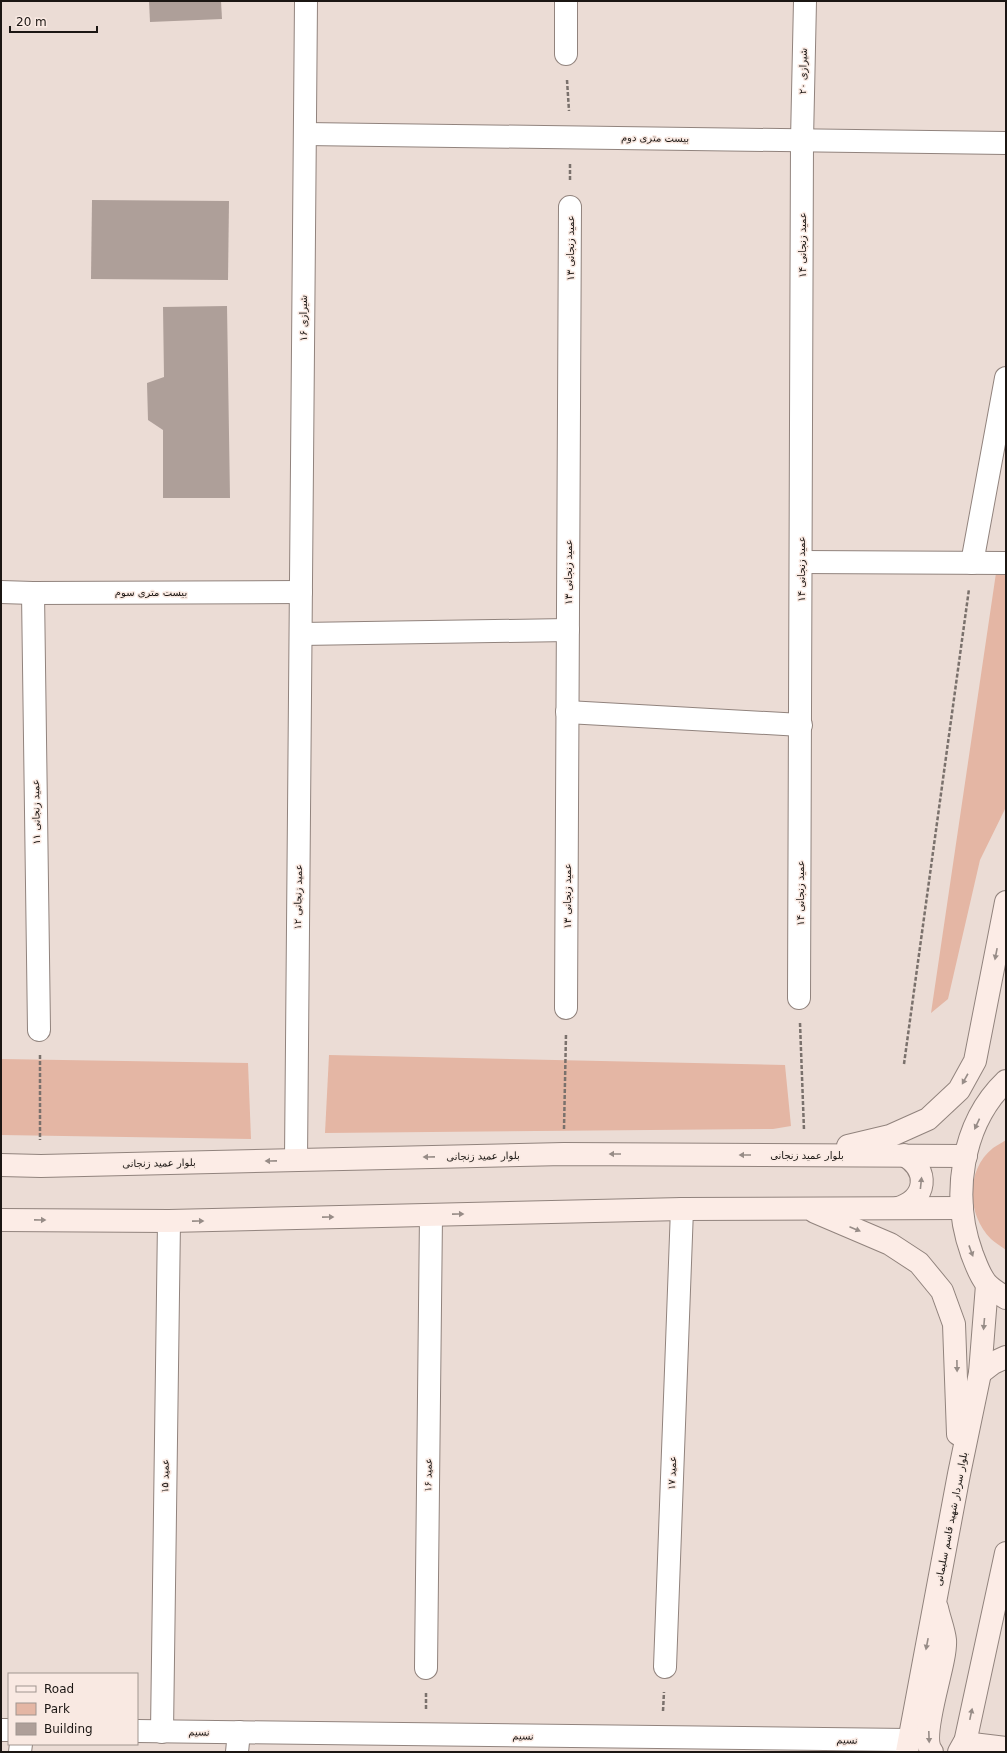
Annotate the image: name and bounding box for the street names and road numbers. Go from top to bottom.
street label: شیرازی ۲۰ [797,48,809,94]
street label: بیست متری دوم [621,132,689,145]
street label: عمید زنجانی ۱۴ [797,212,808,278]
street label: عمید زنجانی ۱۳ [565,215,576,281]
street label: شیرازی ۱۶ [298,295,309,341]
street label: عمید زنجانی ۱۴ [796,536,807,602]
street label: عمید زنجانی ۱۳ [563,539,574,605]
street label: بیست متری سوم [115,587,187,598]
street label: عمید زنجانی ۱۱ [30,779,42,845]
street label: عمید زنجانی ۱۴ [795,860,806,926]
street label: عمید زنجانی ۱۳ [562,863,573,929]
street label: عمید زنجانی ۱۲ [292,864,304,930]
street label: بلوار عمید زنجانی [446,1150,520,1162]
street label: بلوار عمید زنجانی [770,1150,844,1161]
street label: بلوار عمید زنجانی [122,1157,196,1169]
street label: بلوار سردار شهید قاسم سلیمانی [933,1451,970,1587]
street label: عمید ۱۷ [666,1456,678,1490]
street label: عمید ۱۶ [422,1458,434,1492]
street label: عمید ۱۵ [159,1459,171,1493]
street label: نسیم [188,1726,210,1739]
street label: نسیم [512,1730,534,1743]
street label: نسیم [836,1734,858,1747]

